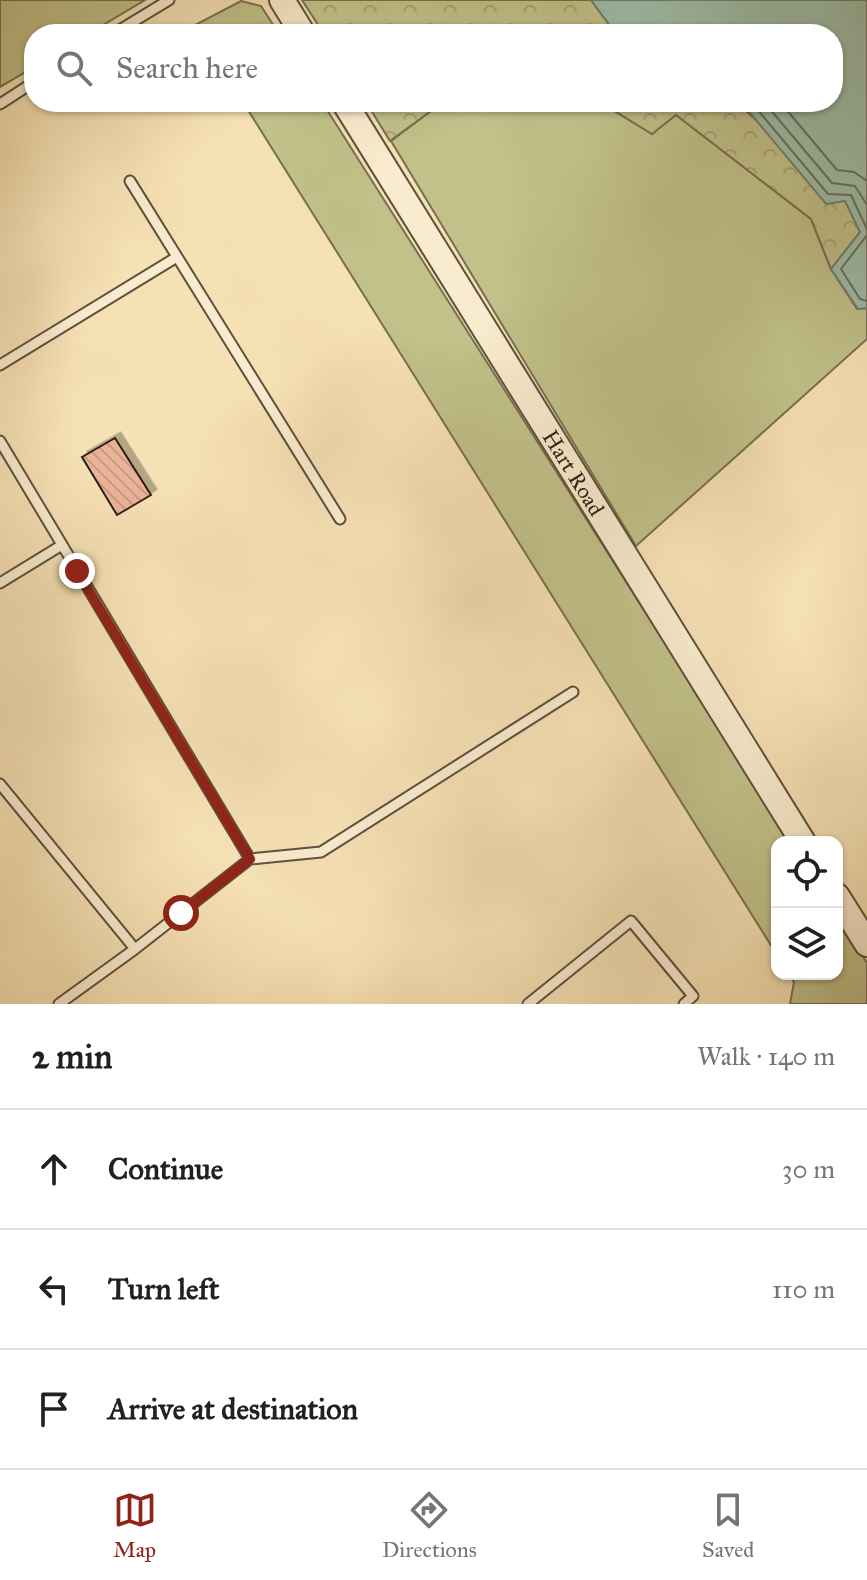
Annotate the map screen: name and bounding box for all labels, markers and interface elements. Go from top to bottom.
search box [24,24,843,112]
icon: search [52,46,96,90]
text: Search here [116,50,258,86]
street label: Hart Road [537,425,611,520]
route end [59,553,95,589]
map controls [771,836,843,980]
button: locate [771,836,843,908]
route start [163,895,199,931]
button: layers [771,908,843,980]
text: 2 min [32,1036,112,1077]
text: Walk · 140 m [697,1040,835,1072]
icon: ahead [32,1147,76,1191]
text: Continue [108,1151,223,1187]
text: 30 m [782,1153,835,1185]
icon: left [32,1267,76,1311]
text: Turn left [108,1271,219,1307]
text: 110 m [772,1273,835,1305]
icon: arrive [32,1387,76,1431]
text: Arrive at destination [108,1391,358,1427]
tab: Map [113,1488,157,1563]
tab: Directions [382,1488,477,1563]
tab: Saved [702,1488,754,1563]

